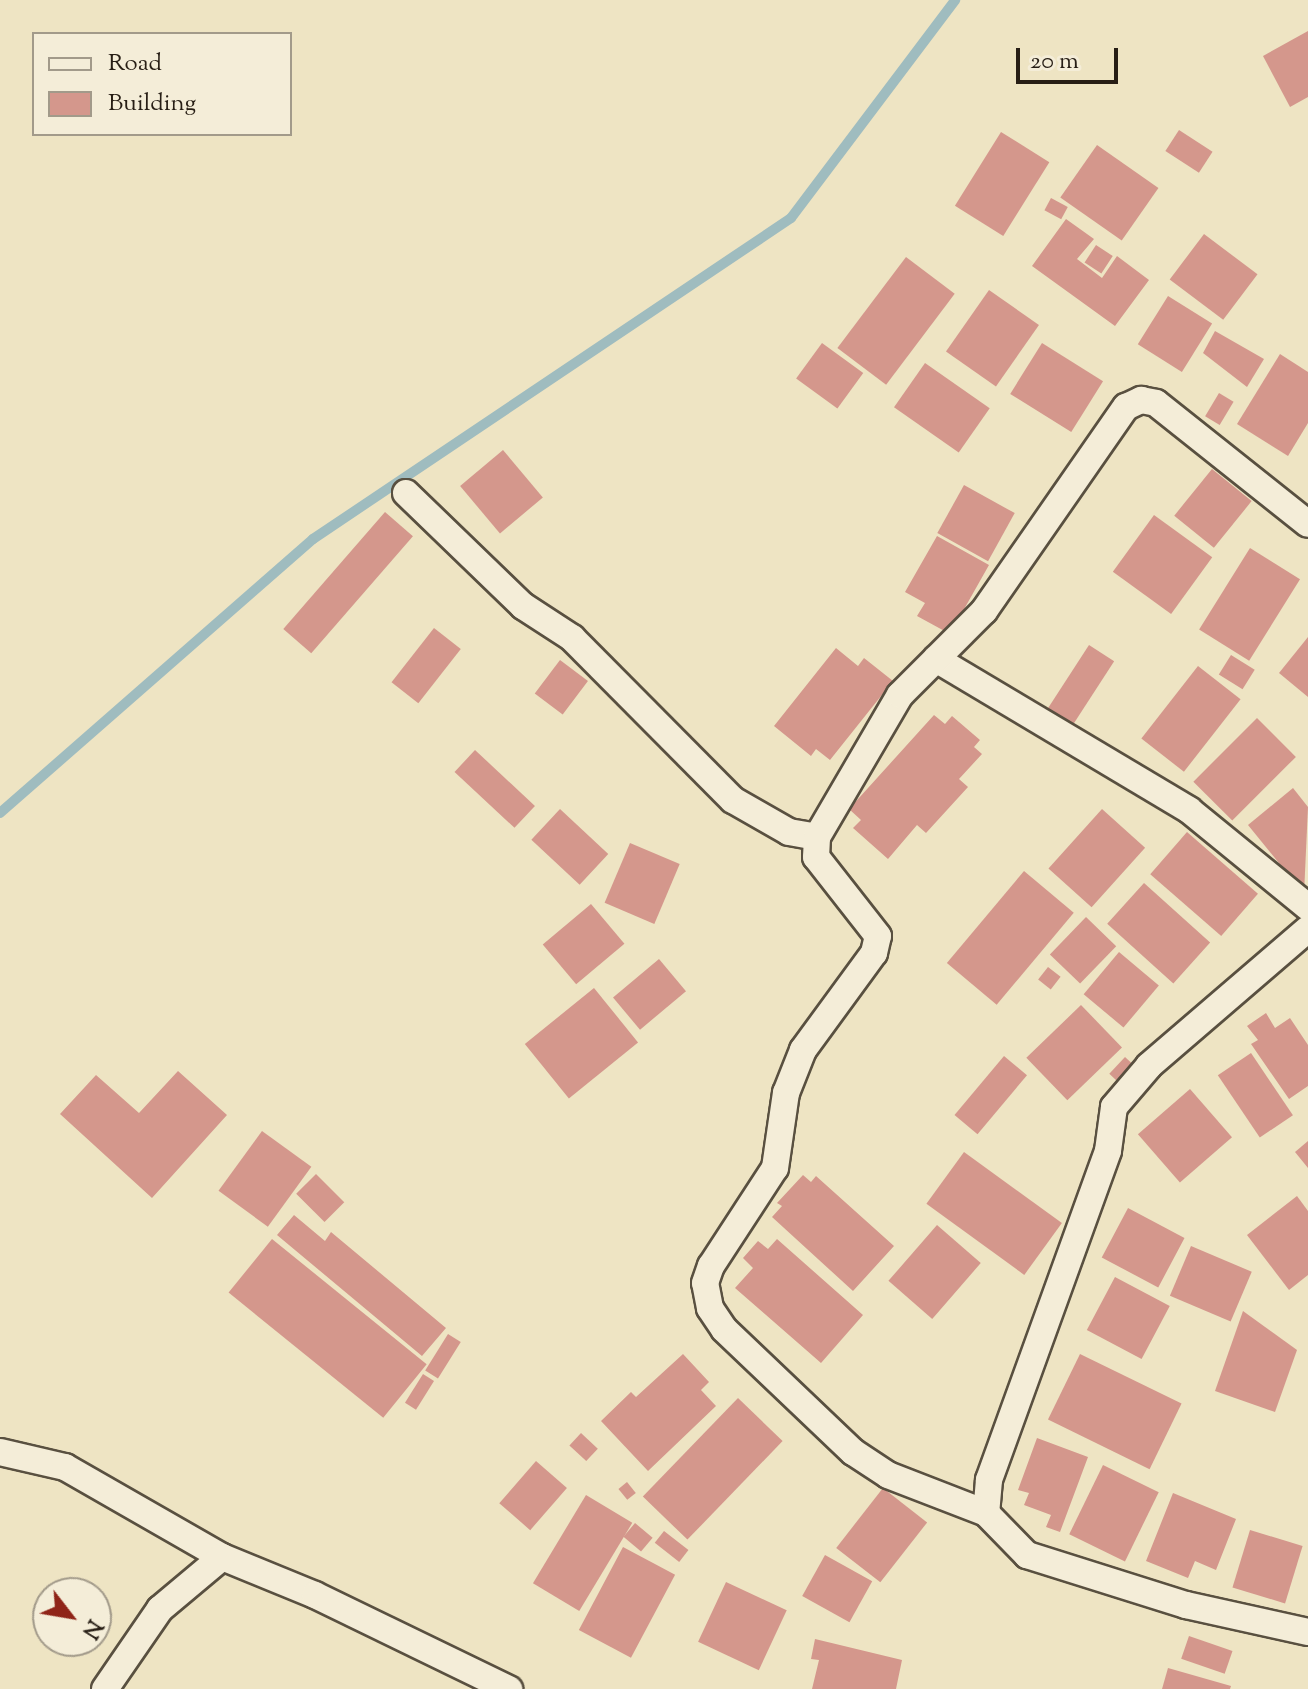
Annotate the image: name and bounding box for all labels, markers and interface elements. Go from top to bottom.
legend [32,32,292,136]
scale bar [1020,32,1122,82]
text: 20 m [1030,45,1079,79]
text: Road [108,47,162,81]
text: Building [108,87,196,121]
north arrow [32,1577,112,1657]
text: N [73,1613,109,1644]

